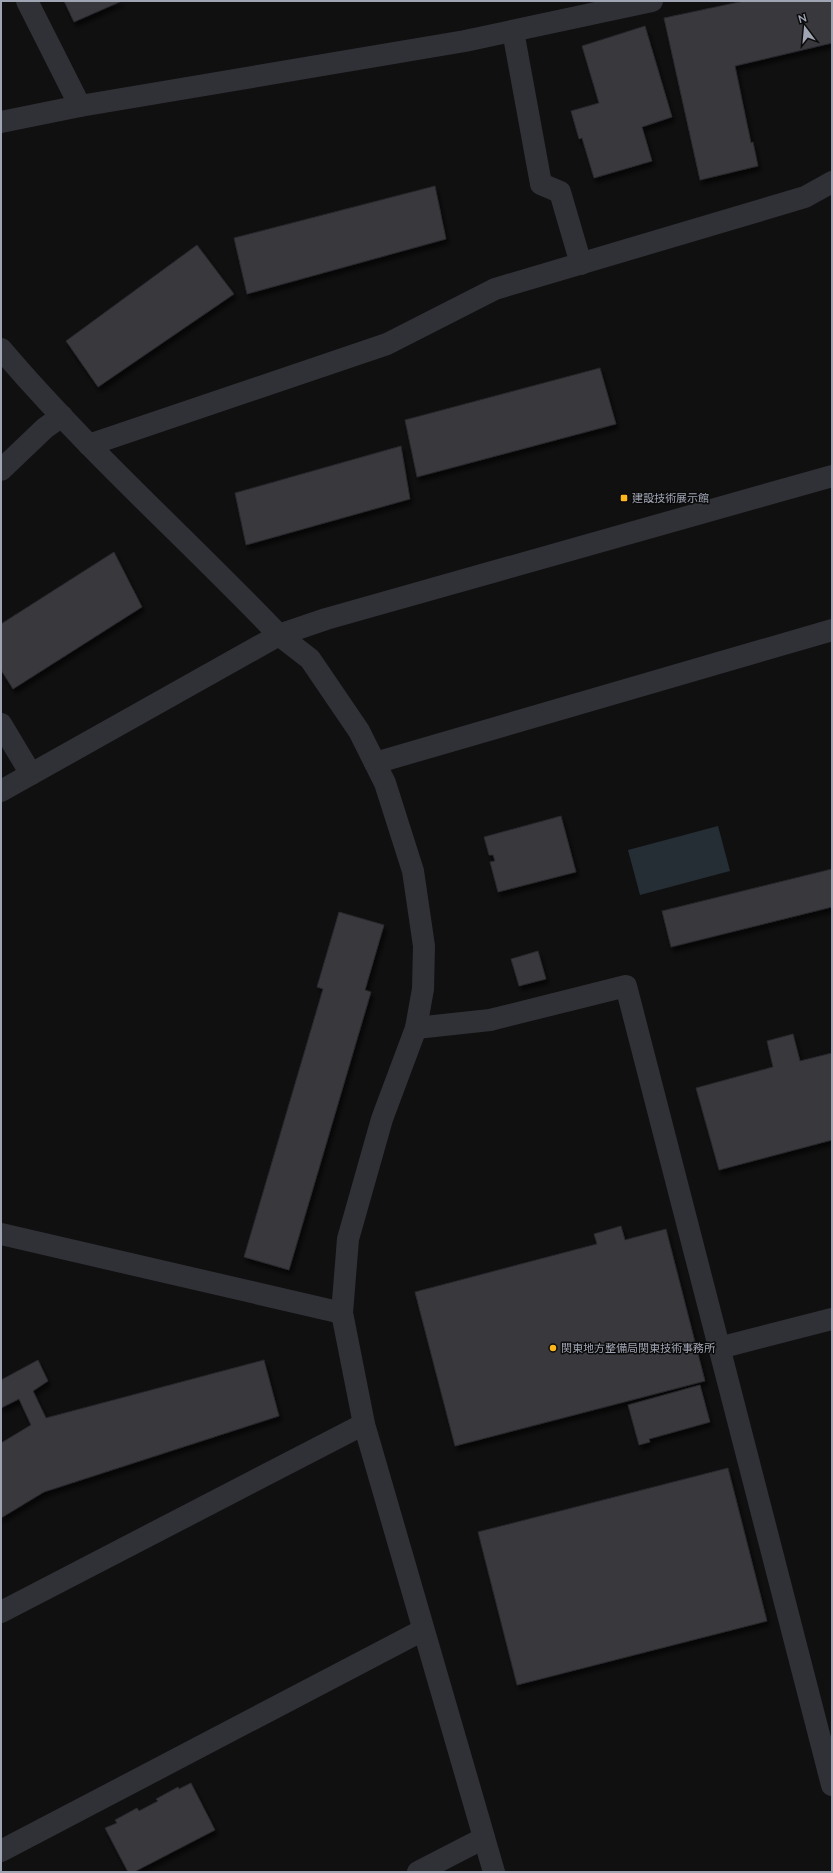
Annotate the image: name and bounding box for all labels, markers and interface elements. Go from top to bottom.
north arrow [785,8,825,48]
text: N [796,11,808,27]
place label: 建設技術展示館 [632,491,709,506]
marker: 建設技術展示館 [619,493,629,503]
place label: 関東地方整備局関東技術事務所 [561,1341,716,1356]
marker: 関東地方整備局関東技術事務所 [548,1343,558,1353]

